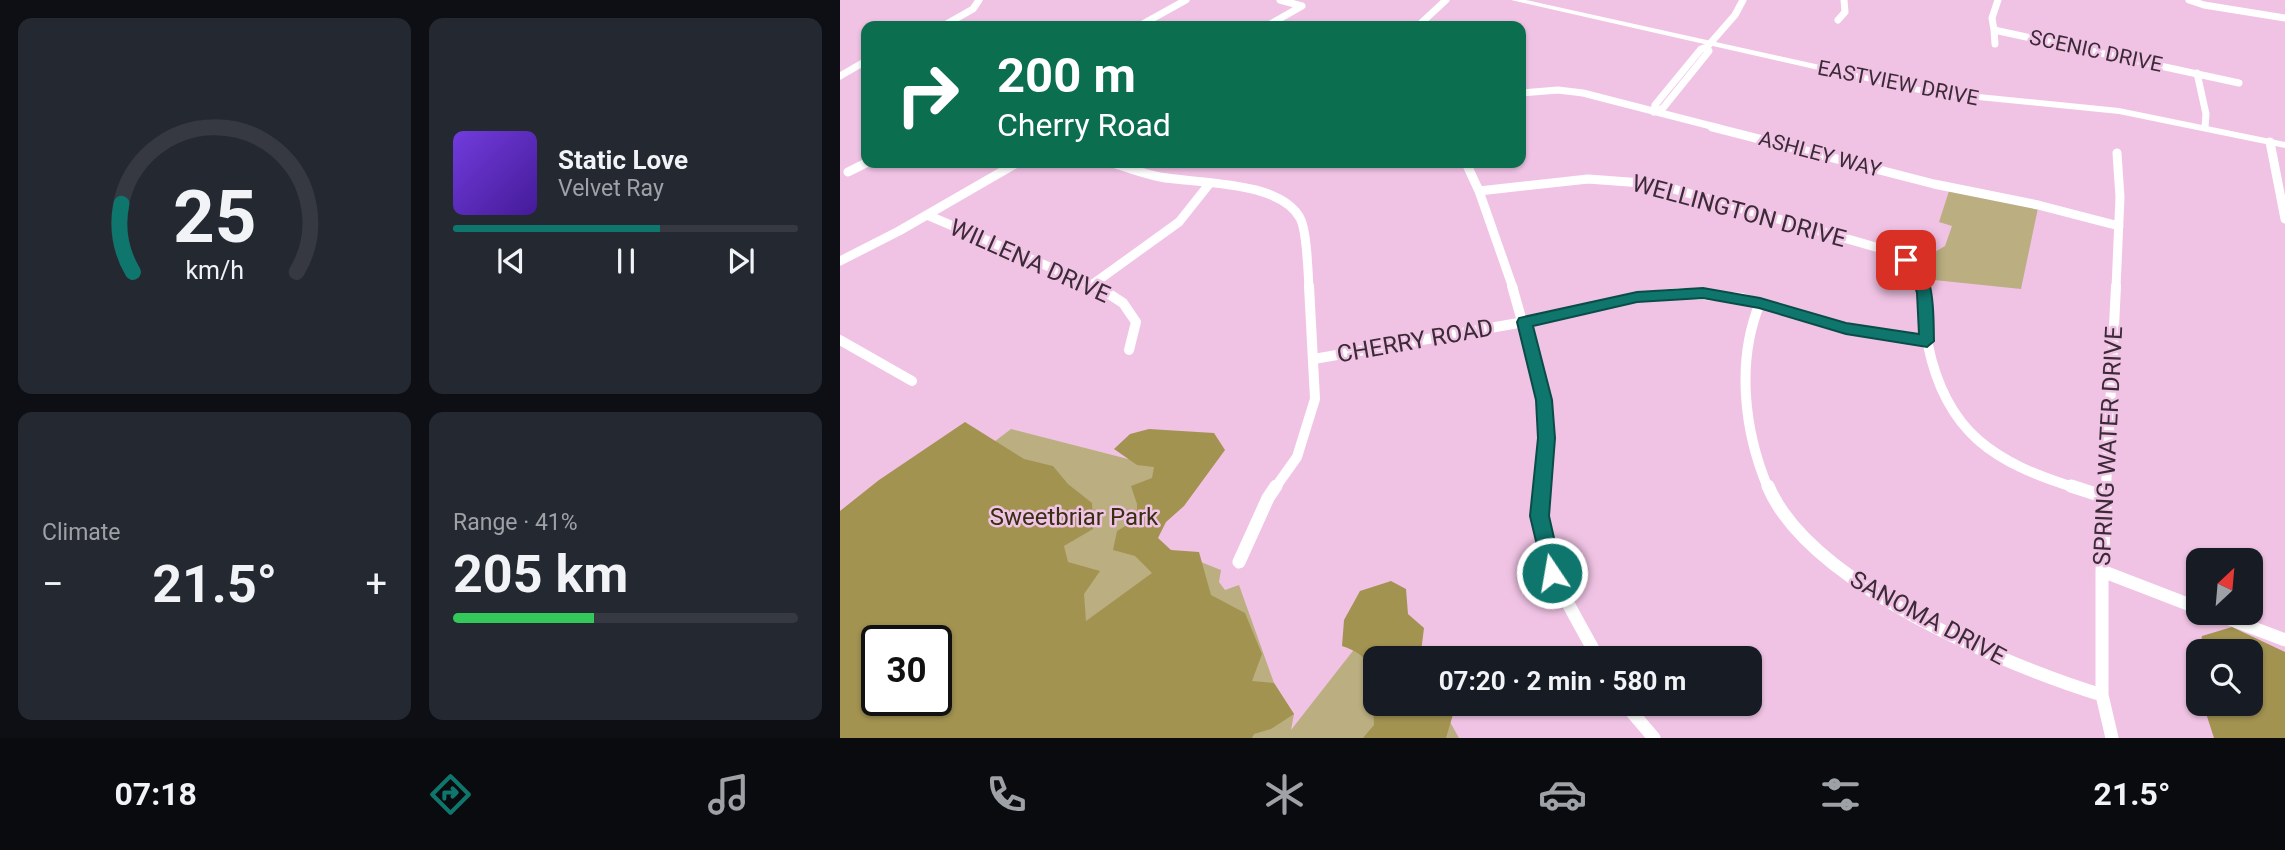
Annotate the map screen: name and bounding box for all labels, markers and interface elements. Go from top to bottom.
street label: SCENIC DRIVE [2027,25,2165,77]
text: 200 m [997,47,1136,104]
icon: right [882,49,973,140]
street label: EASTVIEW DRIVE [1816,56,1981,110]
text: Cherry Road [997,106,1171,144]
street label: ASHLEY WAY [1756,126,1884,182]
text: Static Love [558,145,688,175]
street label: WELLINGTON DRIVE [1629,169,1849,253]
text: 25 [173,174,256,260]
text: Velvet Ray [558,175,664,202]
street label: WILLENA DRIVE [946,213,1114,309]
pin [1876,230,1936,290]
icon: arrive [1887,241,1925,279]
icon: previous [492,242,530,280]
icon: pause [607,242,645,280]
icon: next [722,242,760,280]
text: km/h [185,256,244,285]
street label: CHERRY ROAD [1335,313,1495,369]
street label: SPRING WATER DRIVE [2088,326,2128,566]
park label: Sweetbriar Park [990,503,1159,531]
text: Range · 41% [453,509,578,536]
text: Climate [42,519,121,546]
position arrow [1515,536,1589,610]
text: 205 km [453,544,628,605]
north arrow [2186,548,2263,625]
map controls [2186,548,2263,716]
text: 21.5° [152,554,277,615]
text: − [42,562,64,606]
text: + [365,562,387,606]
street label: SANOMA DRIVE [1845,565,2011,671]
speed limit sign: 30 [861,625,952,716]
button: search [2186,639,2263,716]
text: 07:20 · 2 min · 580 m [1439,666,1686,696]
icon: directions [426,770,475,819]
icon: music [704,770,753,819]
icon: phone [982,770,1031,819]
icon: climate [1260,770,1309,819]
icon: car [1538,770,1587,819]
icon: filters [1816,770,1865,819]
text: 07:18 [114,775,197,813]
text: 21.5° [2094,775,2170,813]

